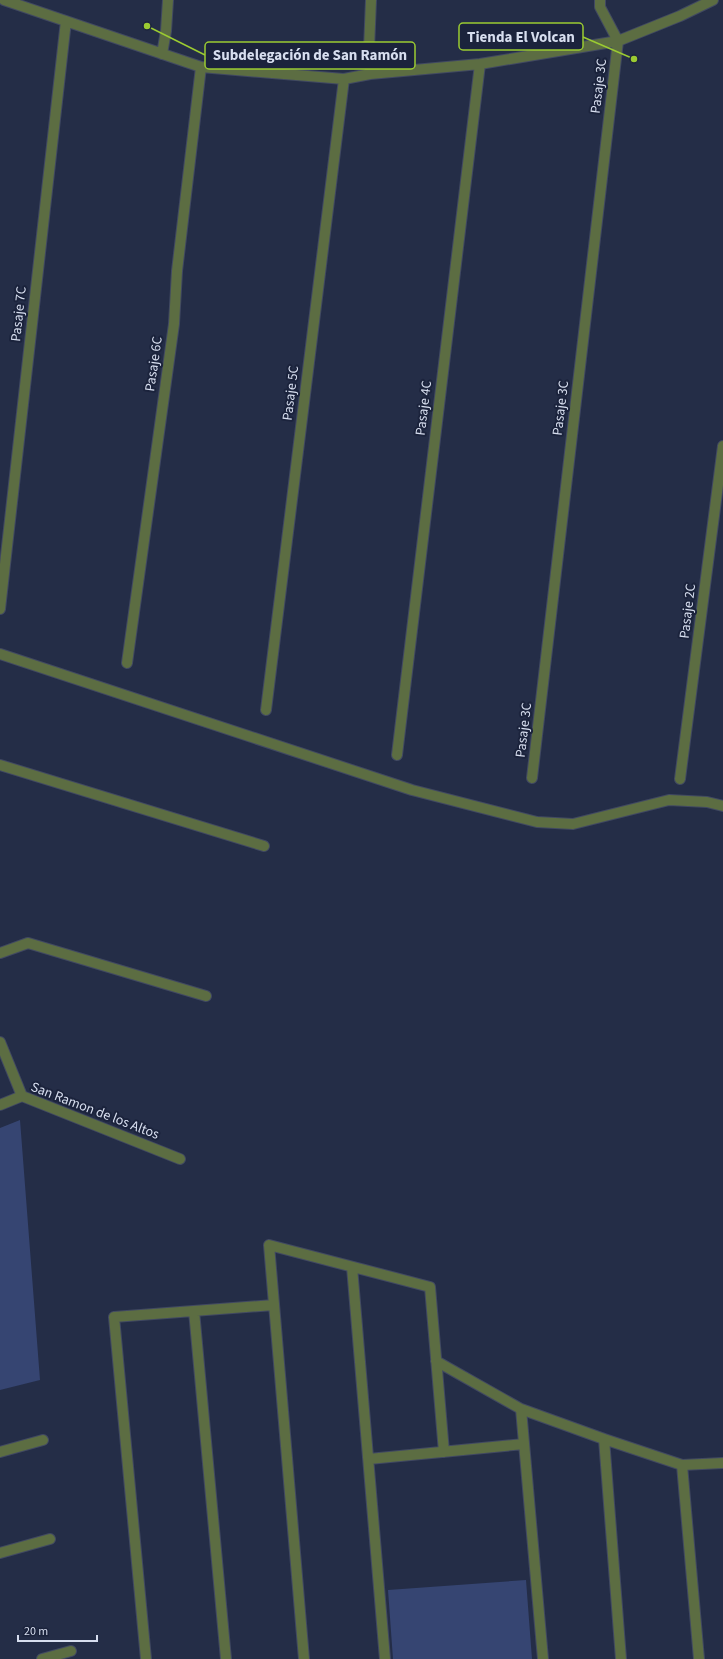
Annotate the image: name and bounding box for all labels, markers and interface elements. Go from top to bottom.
callout: Tienda El Volcan [459,23,583,50]
text: Tienda El Volcan [467,27,575,48]
callout: Subdelegación de San Ramón [205,42,415,69]
text: Subdelegación de San Ramón [213,45,407,66]
street label: Pasaje 3C [586,57,612,115]
street label: Pasaje 7C [6,285,32,343]
street label: Pasaje 6C [140,335,168,393]
street label: Pasaje 5C [278,364,304,422]
street label: Pasaje 4C [411,379,437,437]
street label: Pasaje 3C [548,379,574,437]
street label: Pasaje 2C [675,582,701,640]
street label: Pasaje 3C [511,701,537,759]
street label: San Ramon de los Altos [28,1077,162,1145]
scale bar [18,1617,97,1643]
text: 20 m [24,1623,48,1640]

